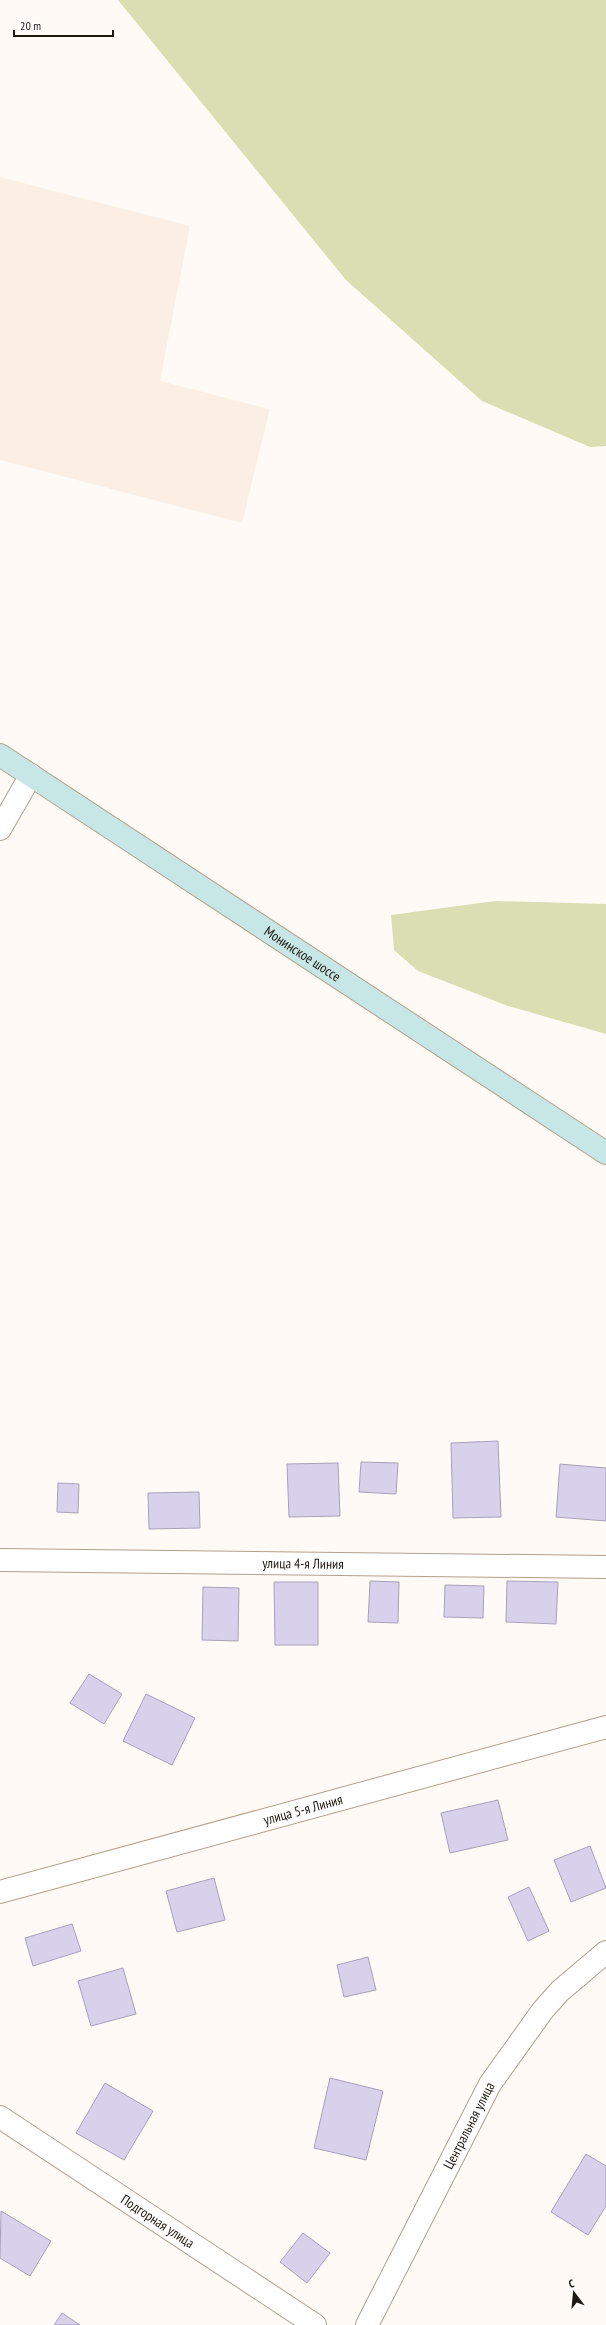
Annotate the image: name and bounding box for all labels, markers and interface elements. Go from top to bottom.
scale bar [14,12,113,38]
text: 20 m [20,18,41,33]
street label: Монинское шоссе [261,922,345,986]
street label: улица 4-я Линия [262,1554,344,1573]
street label: улица 5-я Линия [261,1790,345,1829]
street label: Центральная улица [439,2079,499,2172]
street label: Подгорная улица [117,2190,198,2252]
north arrow [554,2273,594,2313]
text: С [567,2276,576,2291]

